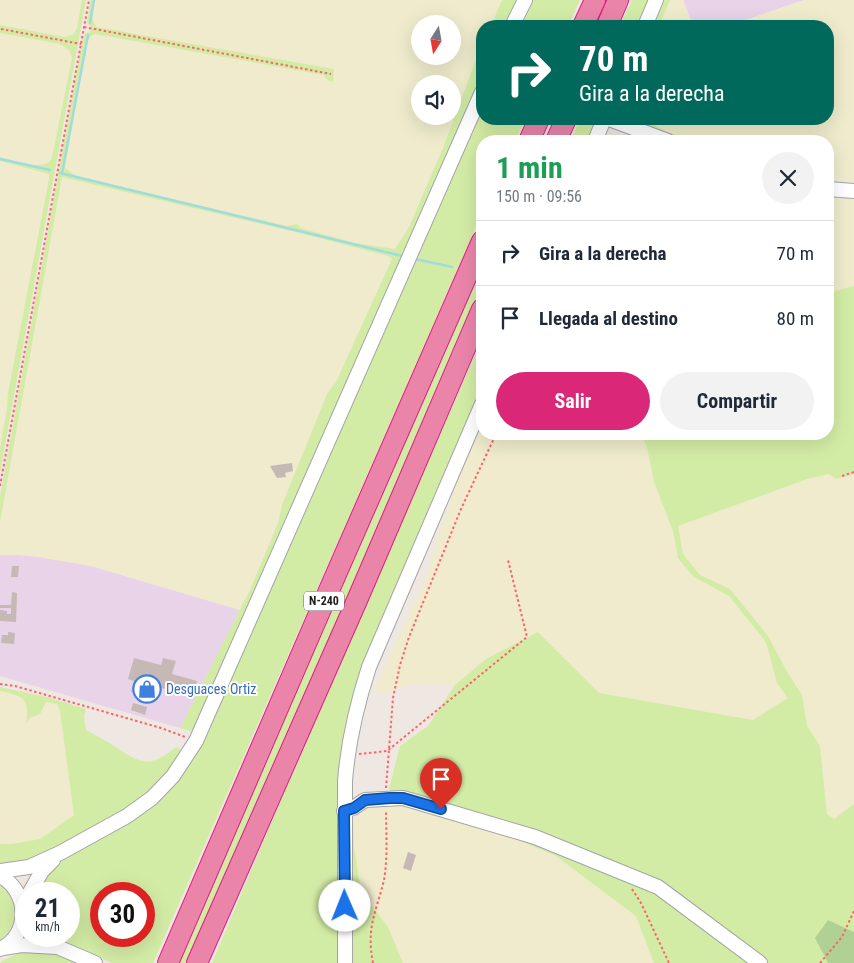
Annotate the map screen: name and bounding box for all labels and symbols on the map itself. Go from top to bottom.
north arrow [411,15,461,65]
road number: N-240 [304,592,344,610]
shop icon: Desguaces Ortiz [132,674,162,704]
place label: Desguaces Ortiz [166,681,256,697]
pin [420,758,462,809]
position arrow [318,879,370,931]
speed limit sign: 30 [90,882,155,947]

